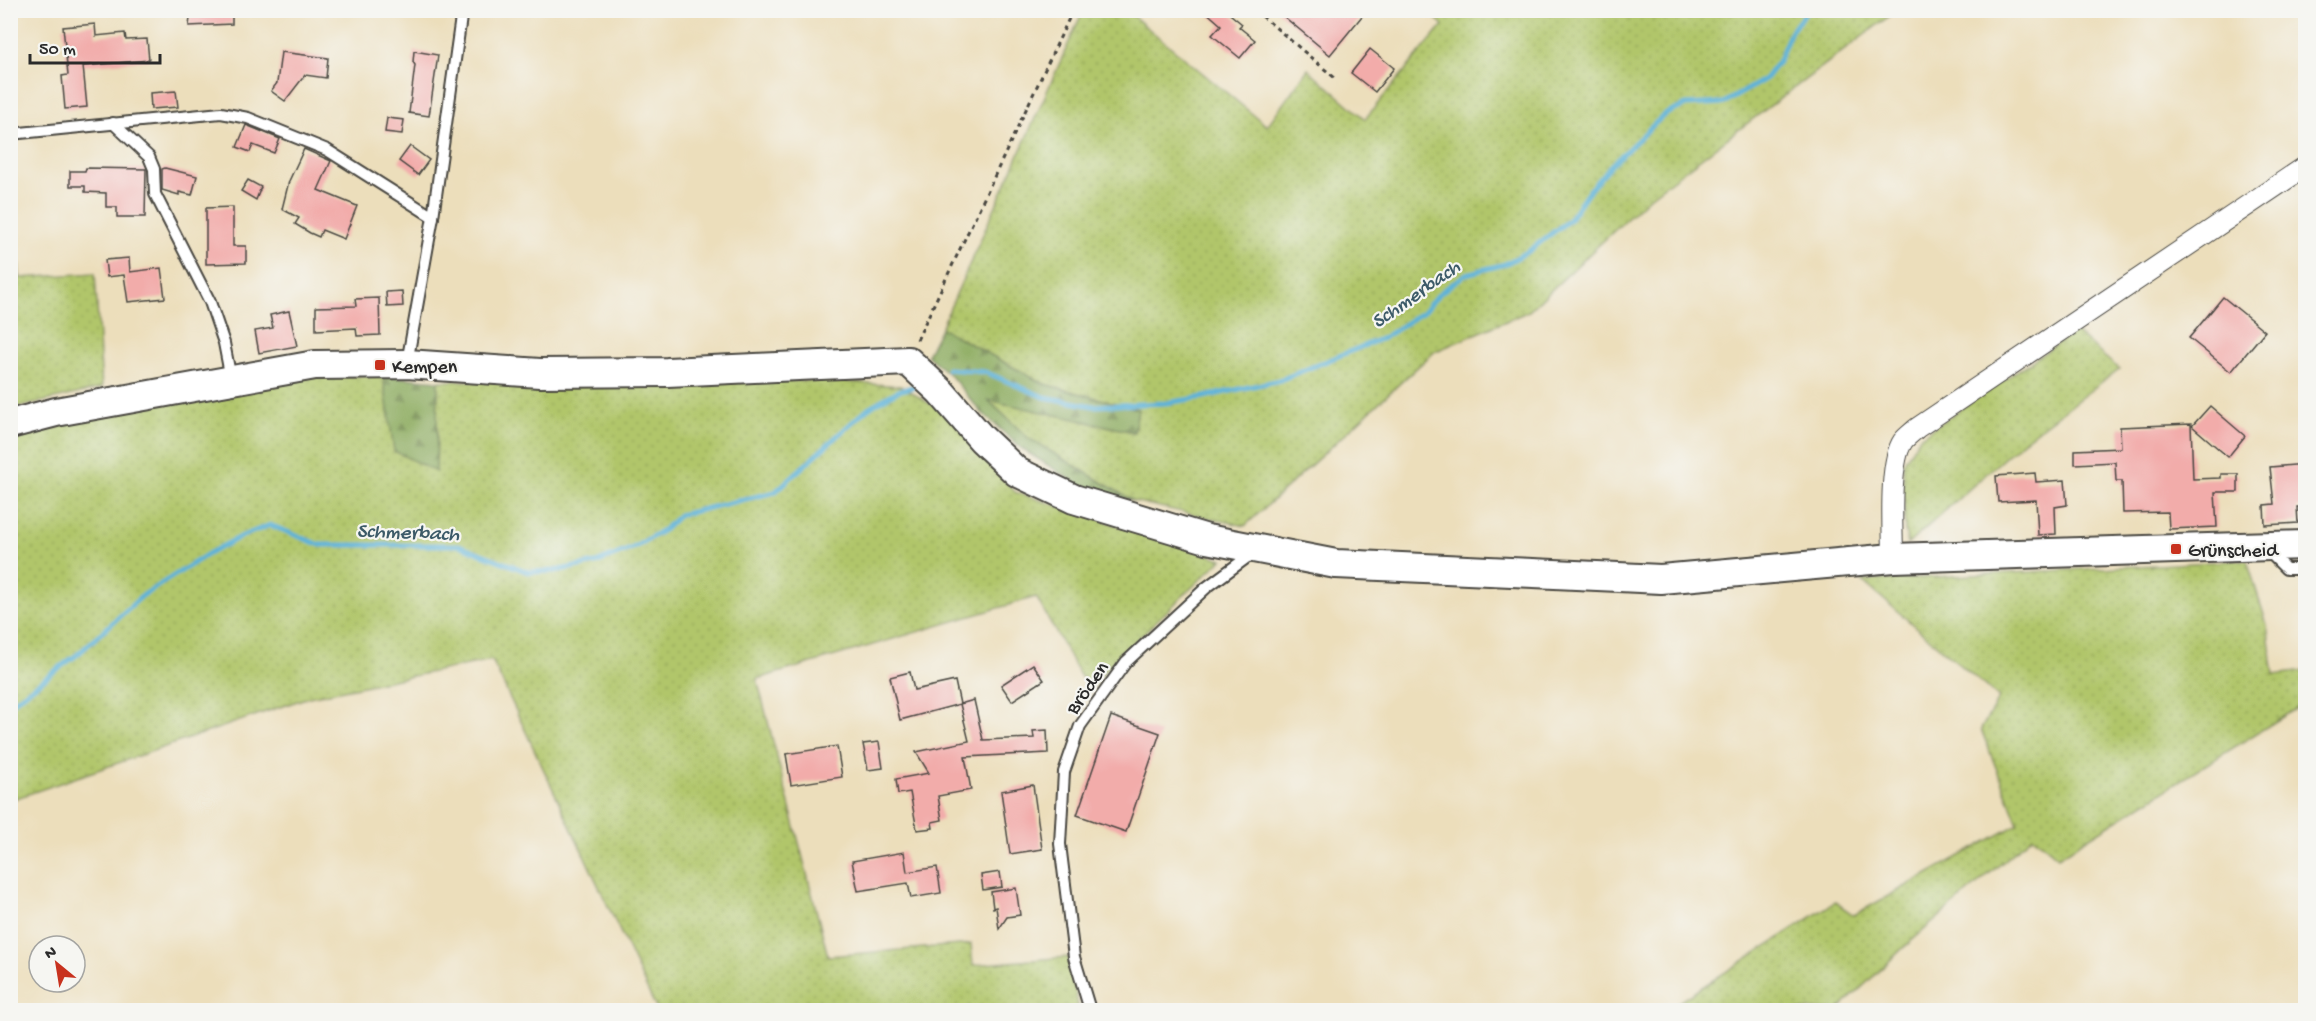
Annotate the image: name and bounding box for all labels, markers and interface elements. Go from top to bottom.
scale bar [30,27,160,65]
text: 50 m [39,40,76,61]
water label: Schmerbach [1368,256,1467,336]
place label: Kempen [392,357,458,380]
marker: Kempen [373,358,387,372]
water label: Schmerbach [356,520,460,549]
place label: Grünscheid [2188,541,2280,564]
marker: Grünscheid [2169,542,2183,556]
street label: Bröden [1062,658,1116,721]
north arrow [27,934,87,994]
text: N [42,943,61,965]

